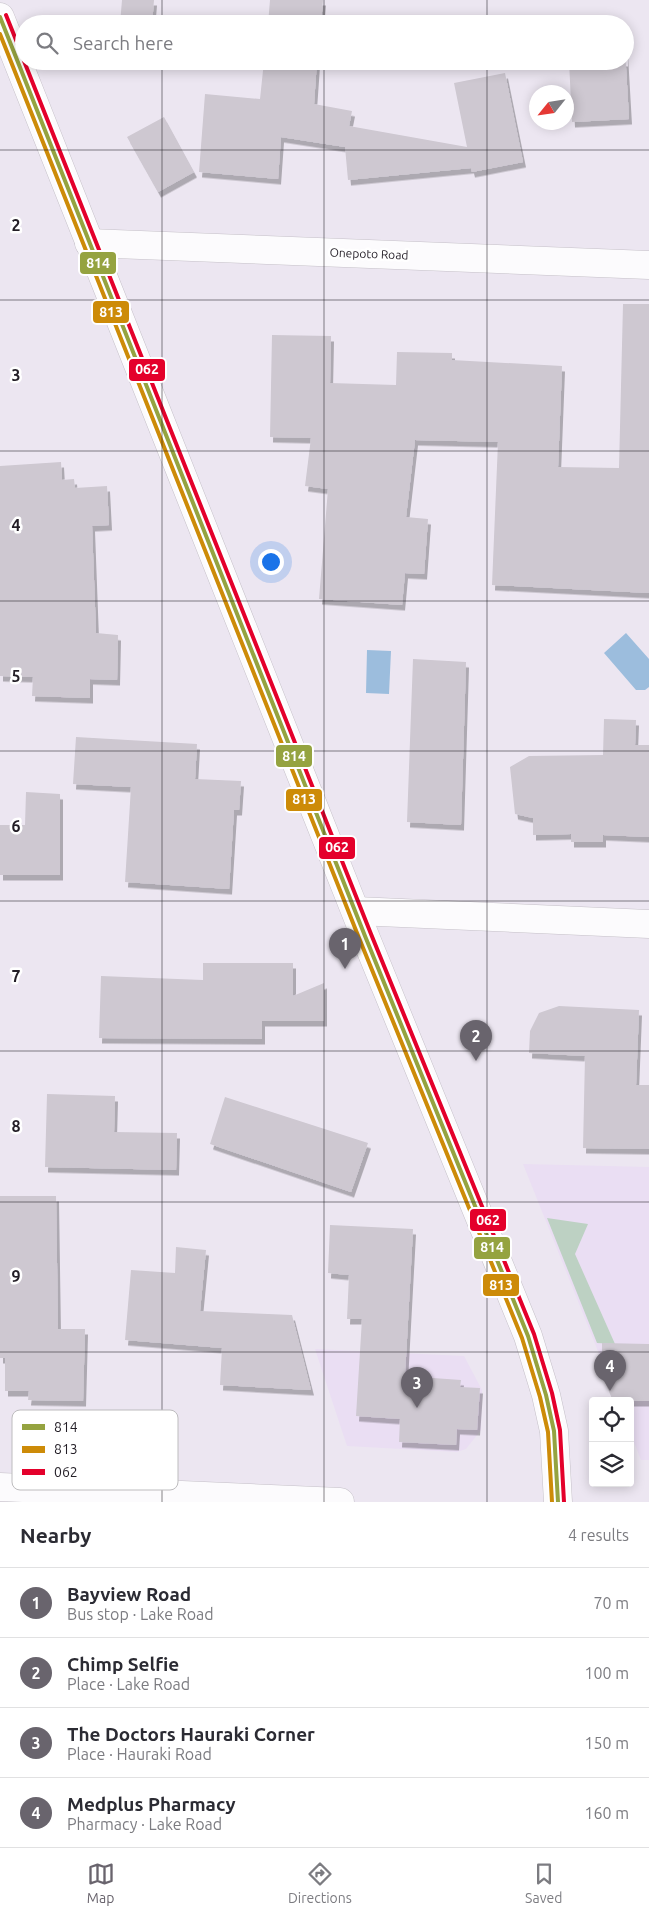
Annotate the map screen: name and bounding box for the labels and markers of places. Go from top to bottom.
pin: 1 [329,928,361,969]
pin: 2 [460,1020,492,1061]
pin: 4 [594,1350,626,1391]
pin: 3 [401,1367,433,1408]

